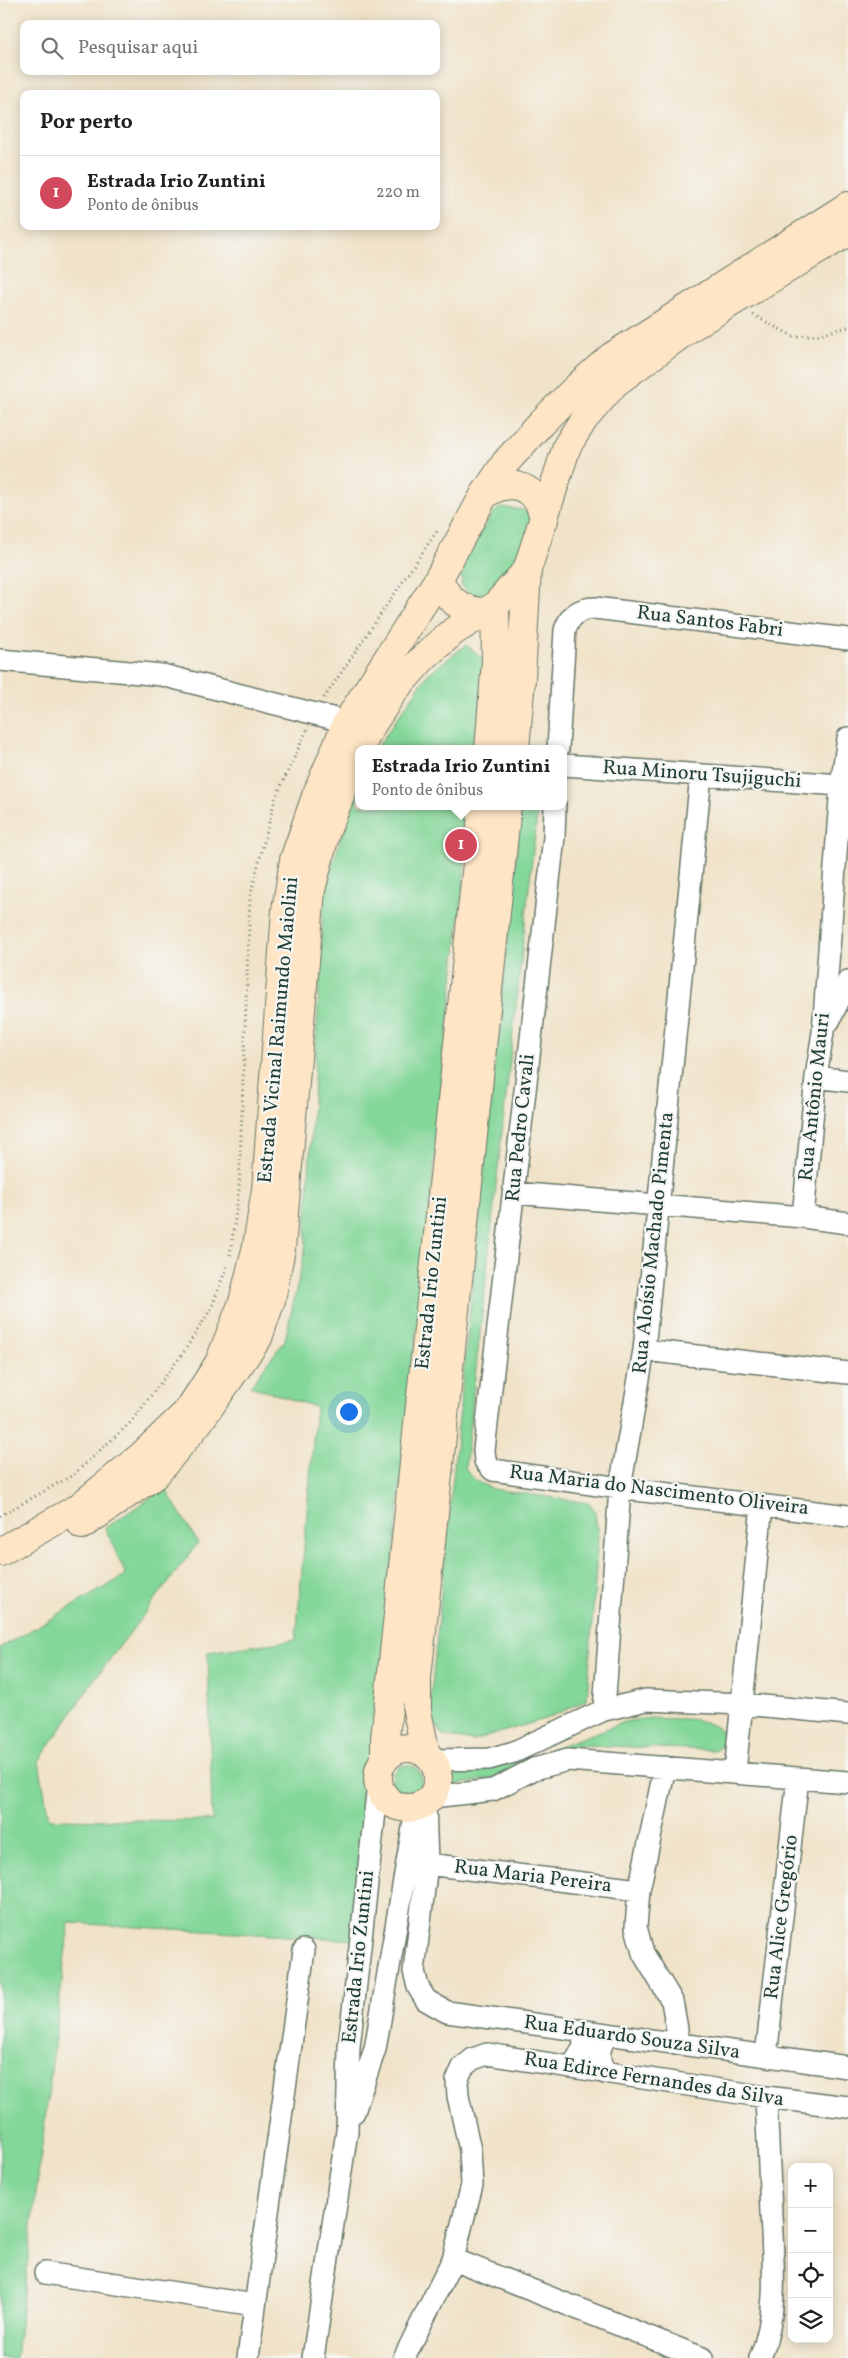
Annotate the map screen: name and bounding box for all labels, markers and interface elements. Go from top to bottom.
search box [20,20,440,75]
icon: search [38,34,66,62]
text: Pesquisar aqui [78,35,198,61]
text: Por perto [40,108,133,137]
text: Estrada Irio Zuntini [87,169,266,195]
text: 1 [53,182,59,204]
text: 220 m [376,182,420,204]
text: Ponto de ônibus [87,195,199,217]
street label: Rua Santos Fabri [635,599,785,645]
popup [355,745,567,810]
text: Estrada Irio Zuntini [372,754,550,780]
street label: Rua Minoru Tsujiguchi [602,754,802,796]
text: Ponto de ônibus [372,780,483,802]
pin: 1 [445,826,477,864]
street label: Estrada Vicinal Raimundo Maiolini [252,876,306,1184]
street label: Rua Antônio Mauri [792,1011,838,1183]
street label: Rua Pedro Cavali [499,1053,543,1203]
street label: Rua Aloísio Machado Pimenta [626,1111,682,1375]
street label: Estrada Irio Zuntini [409,1195,455,1371]
your location [336,1399,362,1425]
street label: Rua Maria do Nascimento Oliveira [508,1459,810,1523]
street label: Rua Alice Gregório [758,1833,806,2001]
street label: Rua Maria Pereira [452,1853,614,1901]
street label: Estrada Irio Zuntini [336,1869,382,2045]
street label: Rua Eduardo Souza Silva [522,2009,742,2067]
street label: Rua Edirce Fernandes da Silva [522,2046,786,2114]
map controls [788,2163,833,2343]
button: + [788,2163,833,2208]
button: − [788,2208,833,2253]
button: locate [788,2253,833,2298]
button: layers [788,2298,833,2343]

